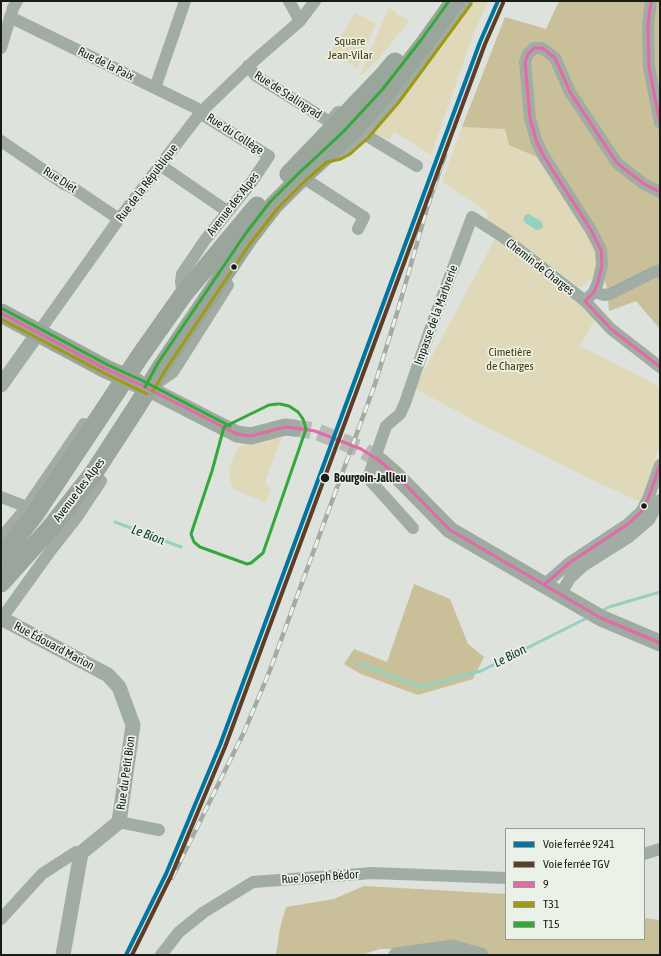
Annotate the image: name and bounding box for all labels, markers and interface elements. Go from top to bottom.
park label: Square Jean-Vilar [328,34,372,62]
street label: Rue de la Paix [75,44,137,84]
street label: Rue de Stalingrad [252,68,324,122]
street label: Rue du Collège [204,110,266,158]
street label: Rue de la République [113,141,181,225]
street label: Rue Diet [40,164,80,196]
street label: Avenue des Alpes [204,170,262,238]
street label: Chemin de Charges [503,236,577,298]
unlabelled marker [229,262,239,272]
street label: Impasse de la Marbrerie [411,263,461,367]
park label: Cimetière de Charges [486,345,534,373]
street label: Avenue des Alpes [50,455,108,525]
place label: Bourgoin-Jallieu [334,471,406,485]
marker: Bourgoin-Jallieu [319,472,331,484]
unlabelled marker [639,501,649,511]
water label: Le Bion [129,522,167,548]
street label: Rue Édouard Marion [11,619,97,673]
water label: Le Bion [491,641,529,671]
street label: Rue du Petit Bion [114,735,138,811]
legend [505,828,645,940]
text: Voie ferrée 9241 [543,837,615,851]
text: Voie ferrée TGV [543,857,610,871]
street label: Rue Joseph Bédor [281,867,359,887]
text: 9 [543,877,549,891]
text: T31 [543,897,560,911]
text: T15 [543,917,560,931]

